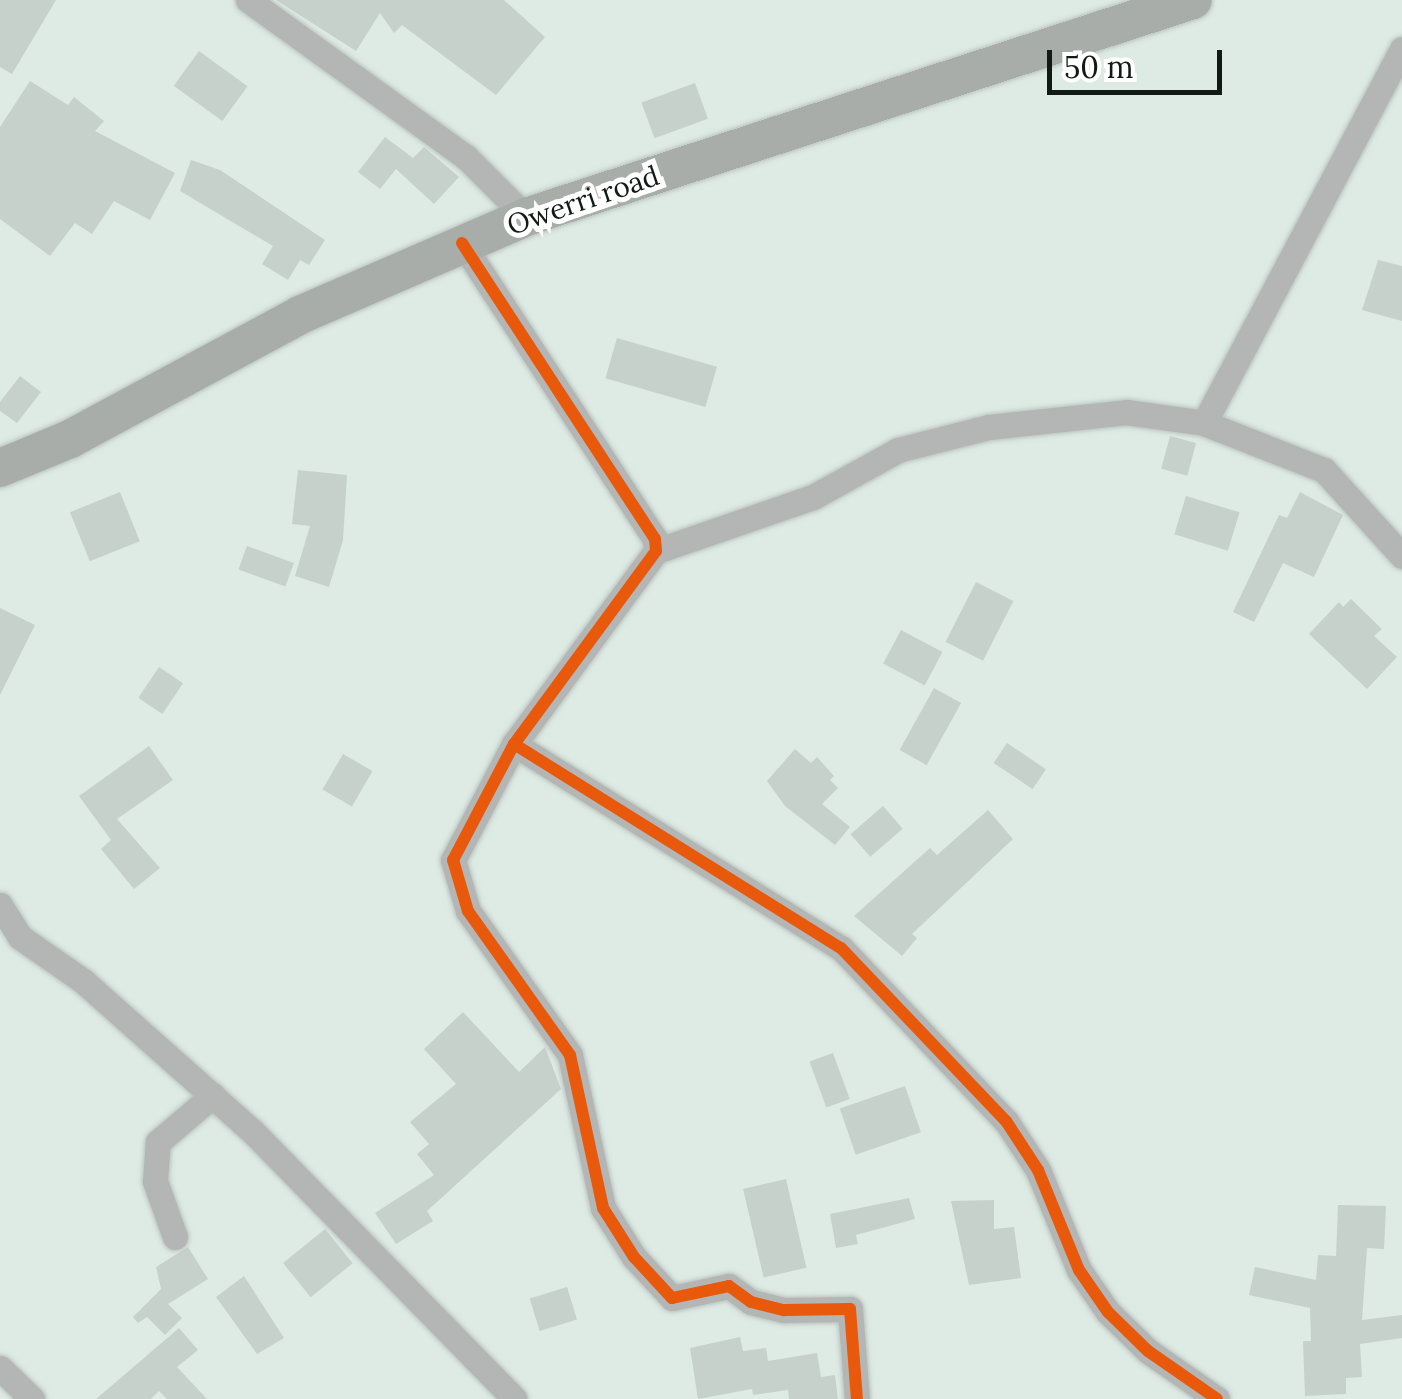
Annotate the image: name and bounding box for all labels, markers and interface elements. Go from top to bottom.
scale bar [1052,30,1227,92]
text: 50 m [1064,48,1134,86]
street label: Owerri road [503,158,663,242]

